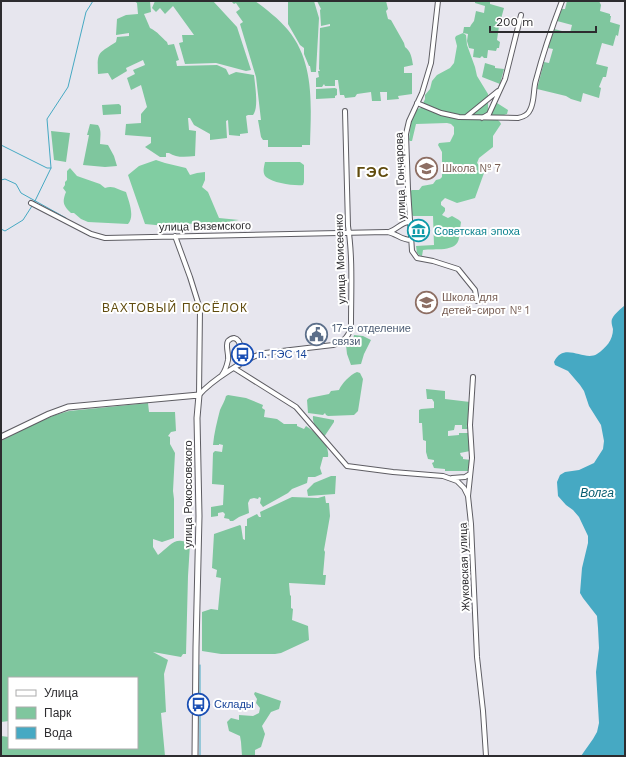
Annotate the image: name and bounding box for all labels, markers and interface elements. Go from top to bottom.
scale bar [490,8,596,34]
text: 200 m [496,15,533,29]
street label: улица Гончарова [392,131,409,220]
school or university icon: Школа № 7 [413,155,439,181]
place label: Школа № 7 [442,162,501,175]
district label: ГЭС [356,163,390,181]
street label: улица Моисеенко [332,214,349,304]
museum icon: Советская эпоха [405,218,431,244]
street label: улица Вяземского [159,219,251,234]
place label: Советская эпоха [434,225,521,238]
school or university icon: Школа для детей-сирот № 1 [413,290,439,316]
place label: Школа для детей-сирот № 1 [442,291,529,317]
district label: ВАХТОВЫЙ ПОСЁЛОК [102,300,248,315]
public building icon: 17-е отделение связи [303,321,329,347]
place label: 17-е отделение связи [332,322,411,348]
bus stop icon: п. ГЭС 14 [230,341,256,367]
place label: п. ГЭС 14 [258,348,307,361]
street label: улица Рокоссовского [182,440,195,548]
water label: Волга [580,486,614,500]
street label: Жуковская улица [456,521,473,612]
legend [8,677,138,749]
text: Улица [44,686,78,700]
bus stop icon: Склады [186,691,212,717]
place label: Склады [214,698,254,711]
text: Парк [44,706,72,720]
text: Вода [44,726,72,740]

